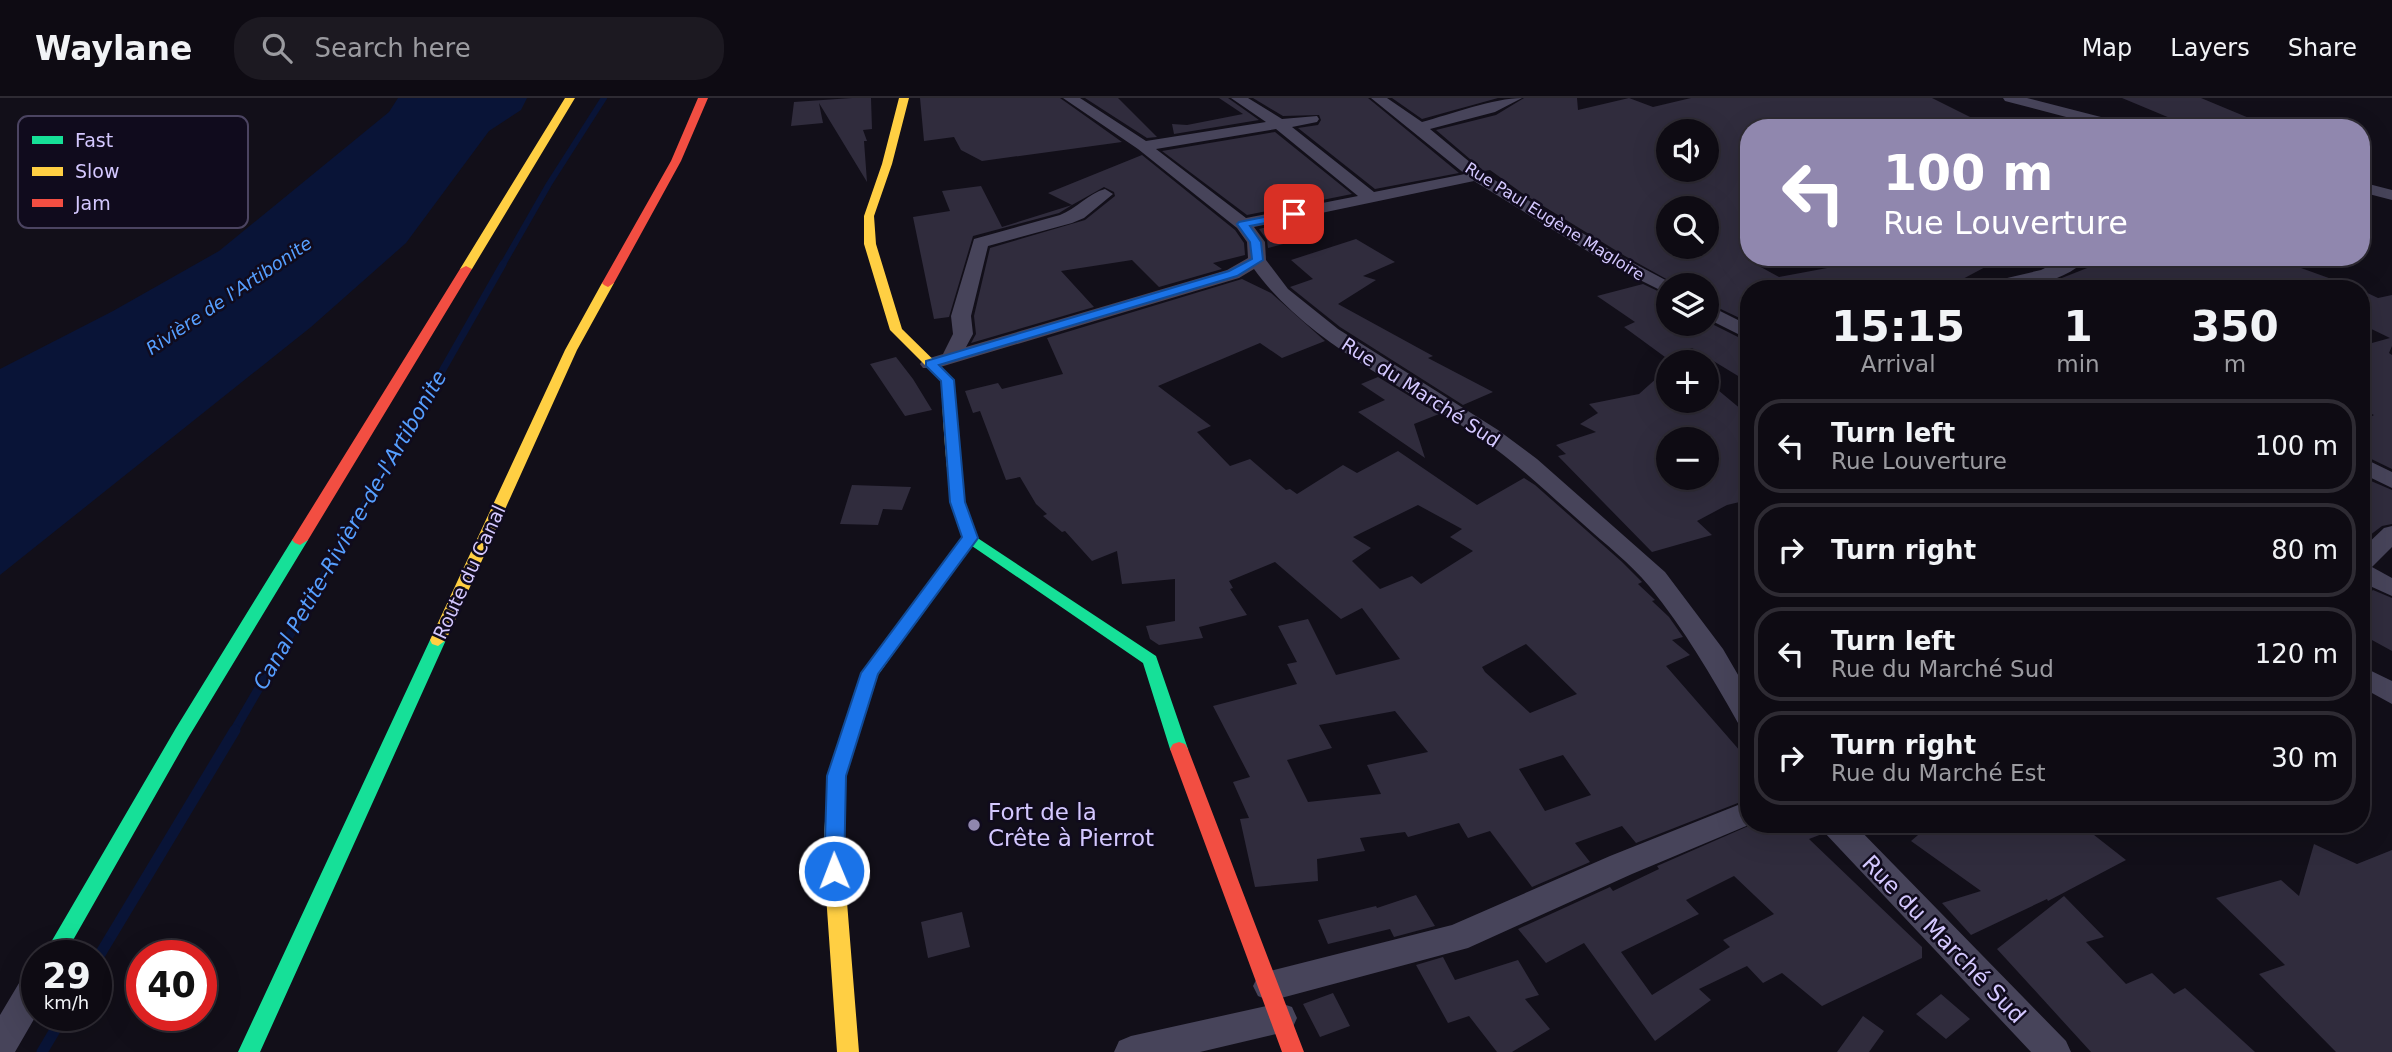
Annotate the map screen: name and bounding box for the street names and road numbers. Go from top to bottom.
street label: Rue Paul Eugène Magloire [1462,158,1648,285]
street label: Rue du Marché Sud [1338,333,1504,451]
street label: Route du Canal [428,502,510,642]
street label: Rue du Marché Sud [1857,850,2031,1028]

